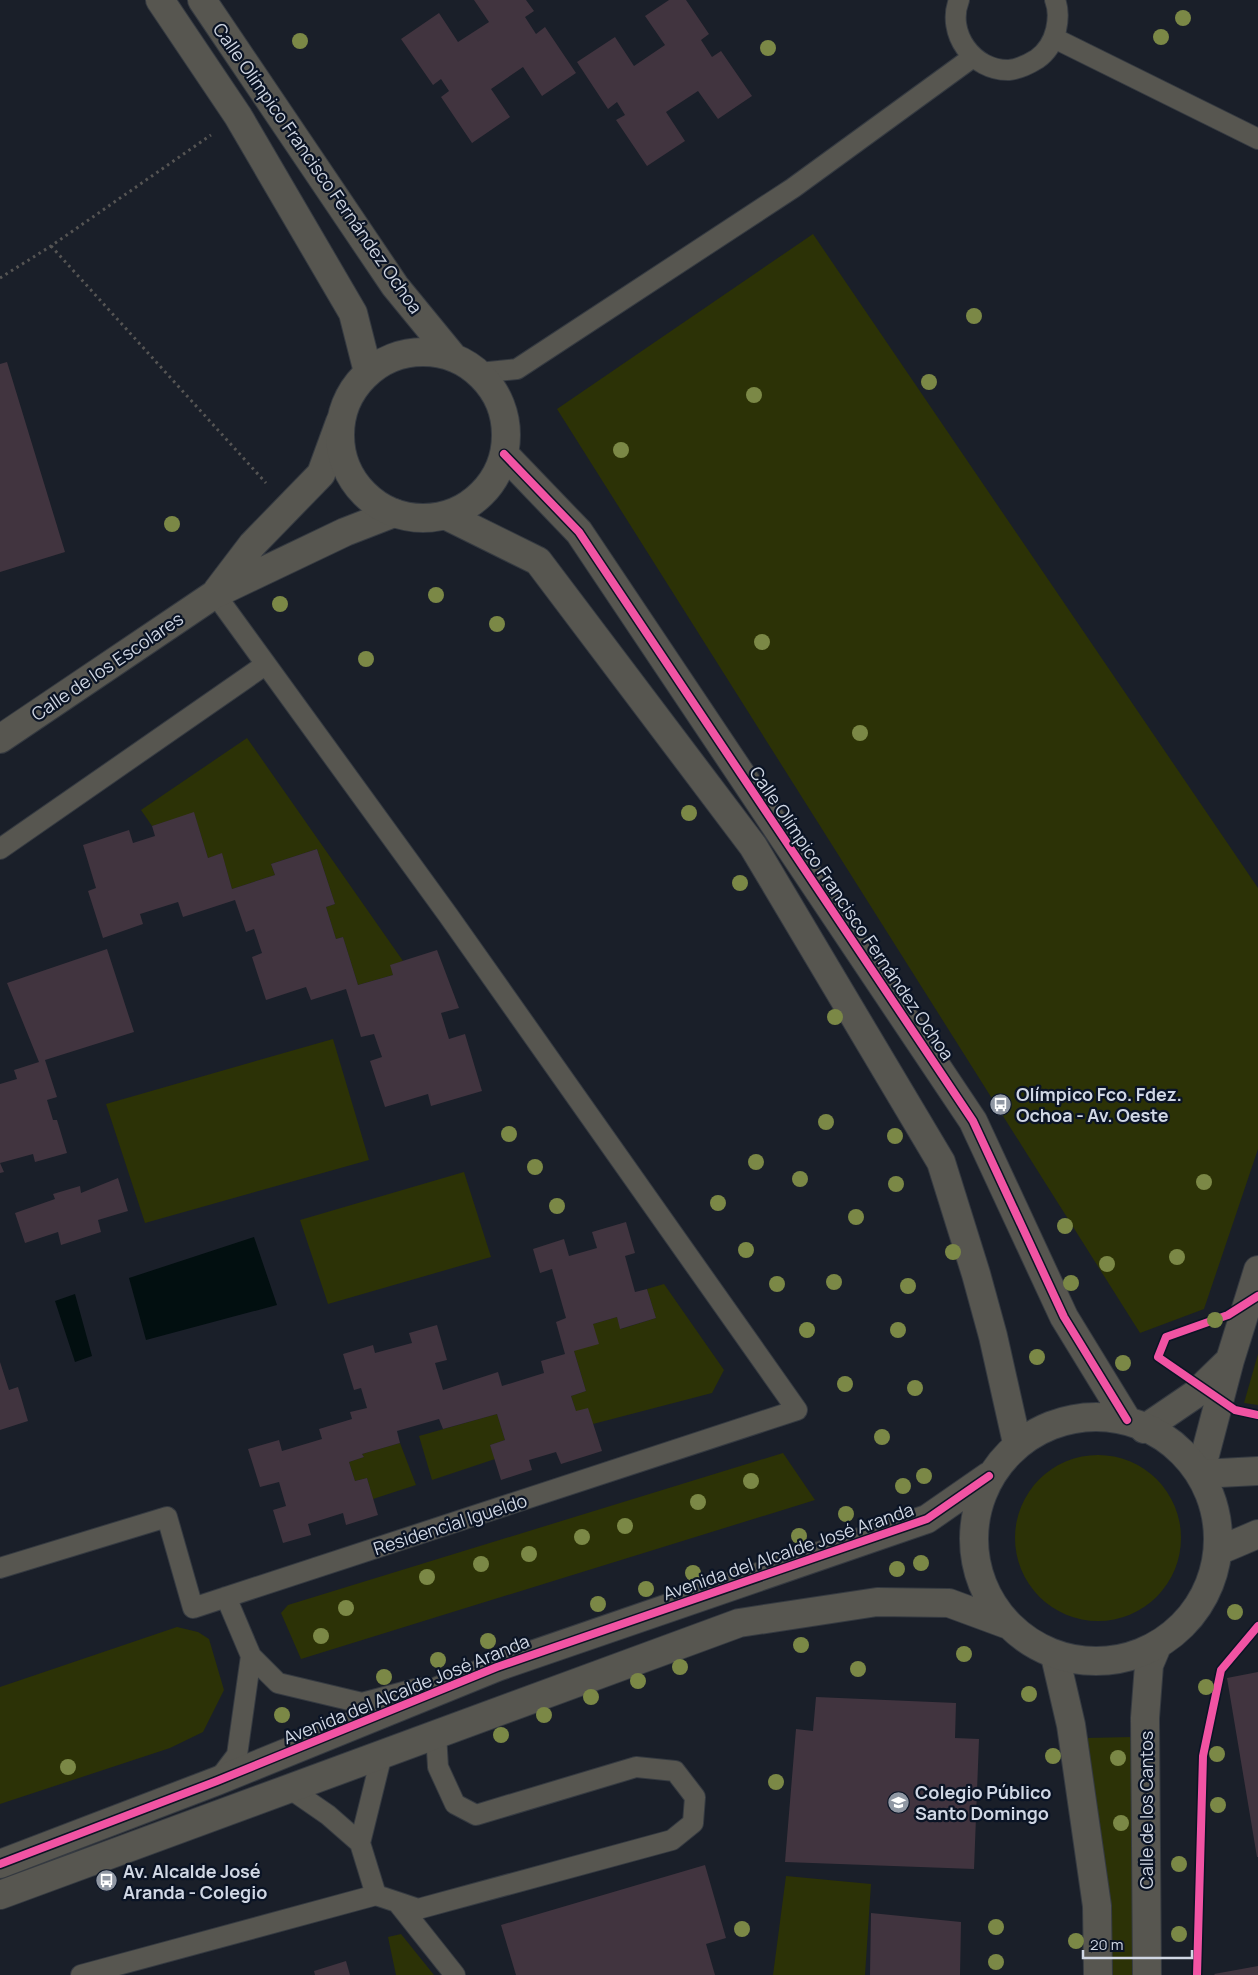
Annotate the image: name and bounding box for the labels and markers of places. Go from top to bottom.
place label: Olímpico Fco. Fdez. Ochoa - Av. Oeste [1016,1082,1182,1127]
bus stop icon: Olímpico Fco. Fdez. Ochoa - Av. Oeste [988,1092,1012,1116]
place label: Colegio Público Santo Domingo [915,1780,1051,1825]
school or university icon: Colegio Público Santo Domingo [887,1790,911,1814]
place label: Av. Alcalde José Aranda - Colegio [123,1859,267,1904]
bus stop icon: Av. Alcalde José Aranda - Colegio [95,1869,119,1893]

